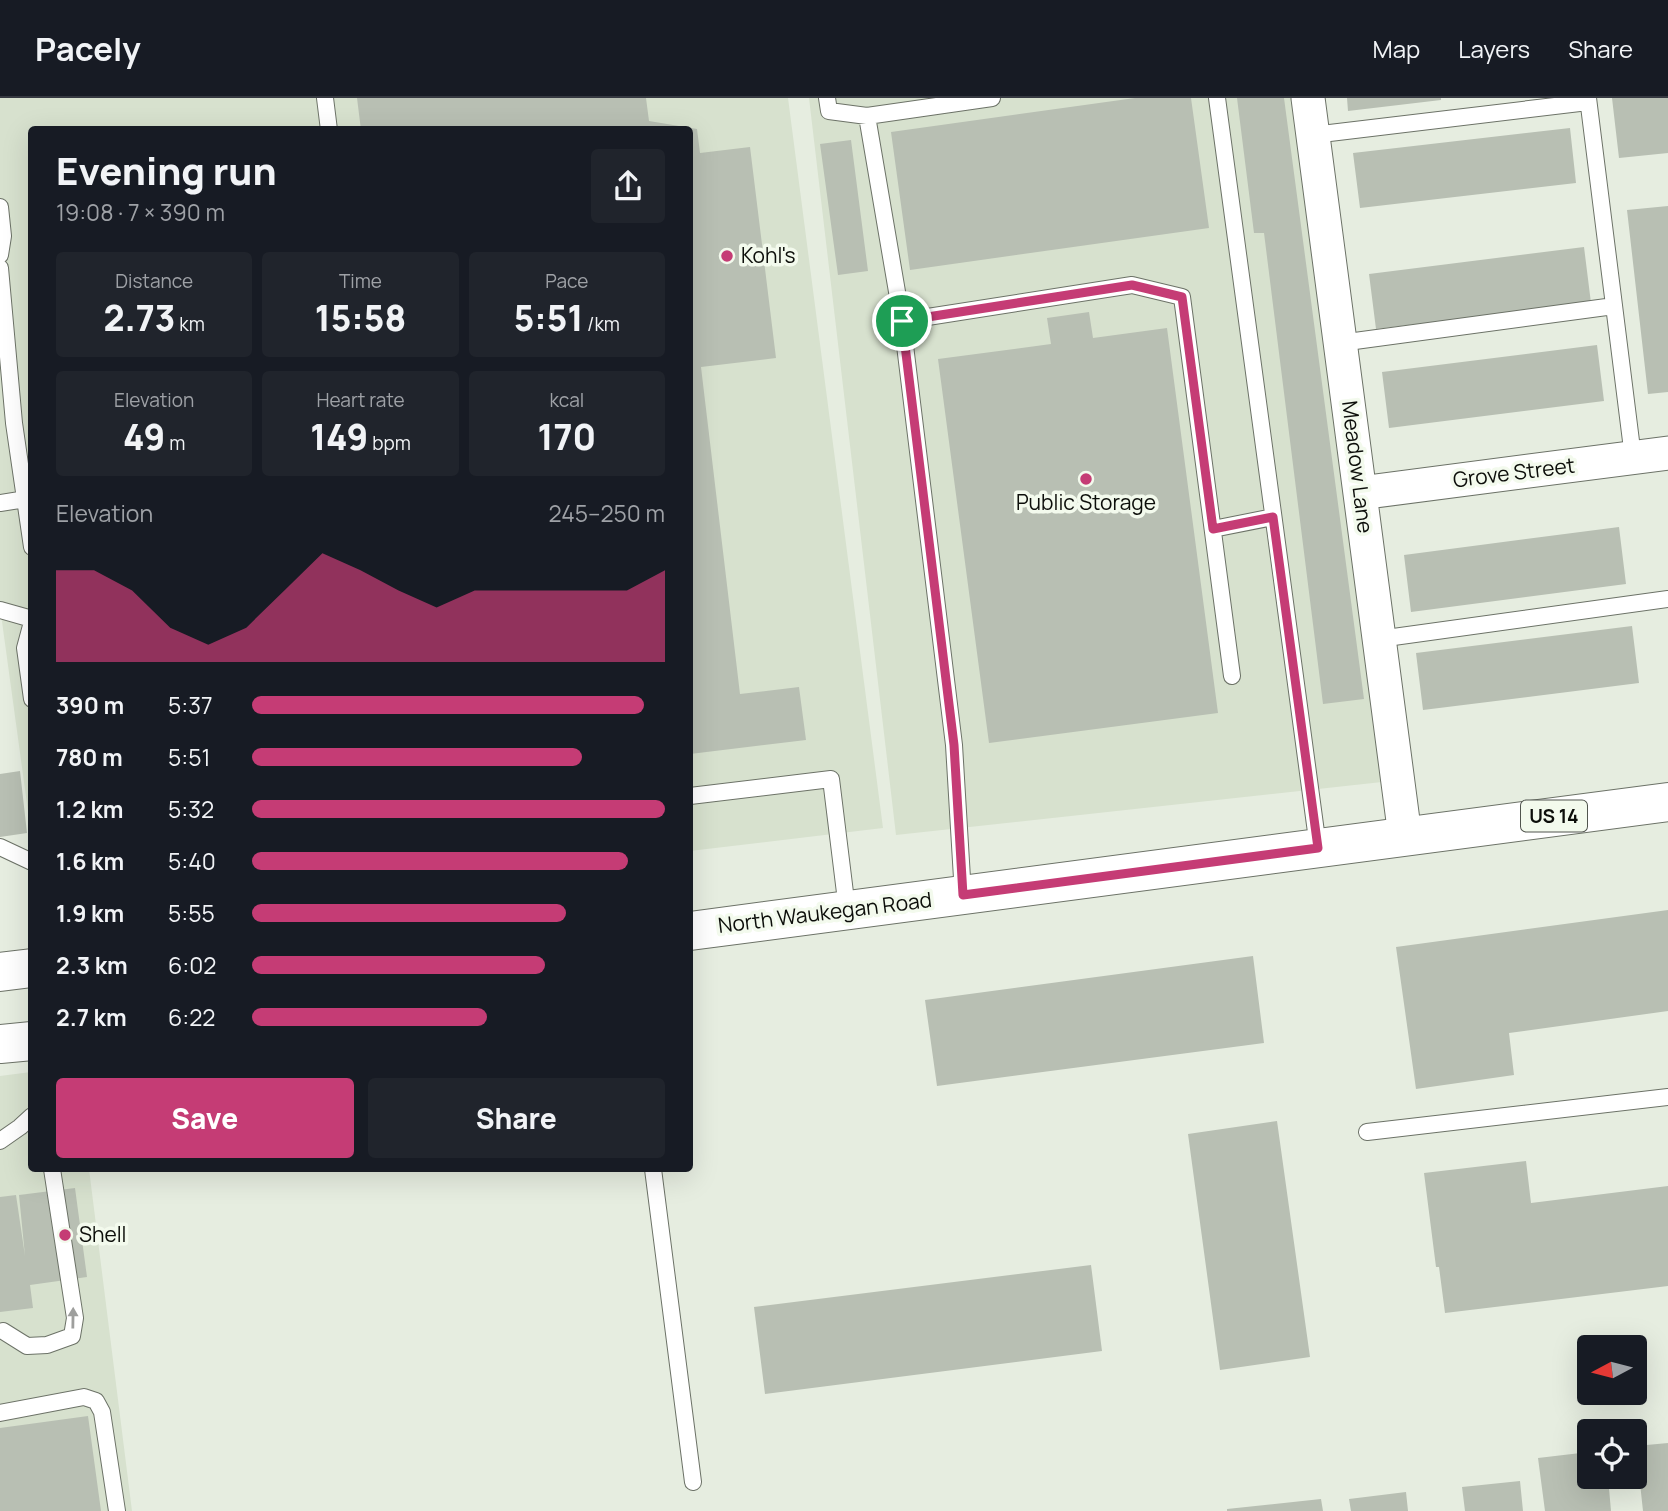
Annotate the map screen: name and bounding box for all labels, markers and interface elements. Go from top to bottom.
text: Pacely [35,26,141,71]
text: Map [1373,32,1420,65]
text: Layers [1458,32,1530,65]
text: Share [1568,32,1633,65]
text: Evening run [56,144,277,196]
button: share [591,149,665,223]
text: 19:08 · 7 × 390 m [56,196,225,228]
place label: Kohl's [741,241,796,269]
marker: Kohl's [719,248,735,264]
text: Distance [115,268,193,294]
text: Time [339,268,382,294]
text: Pace [545,268,588,294]
pin [872,291,932,351]
text: 2.73 [103,294,176,342]
text: 15:58 [315,294,406,342]
text: 5:51 [514,294,583,342]
icon: arrive [883,302,921,340]
text: km [176,311,205,337]
text: /km [583,311,620,337]
text: Elevation [114,387,194,413]
text: Heart rate [316,387,405,413]
text: kcal [549,387,584,413]
street label: Meadow Lane [1336,399,1380,535]
text: 49 [123,413,165,461]
text: 149 [310,413,368,461]
text: 170 [538,413,596,461]
text: m [165,430,185,456]
text: bpm [368,430,411,456]
street label: Grove Street [1451,451,1576,493]
marker: Public Storage [1078,471,1094,487]
place label: Public Storage [1016,488,1156,516]
text: Elevation [56,497,153,529]
text: 245–250 m [549,497,665,529]
text: 390 m [56,689,124,721]
text: 5:37 [168,689,212,721]
text: 780 m [56,741,123,773]
text: 5:51 [168,741,210,773]
text: 1.2 km [56,793,123,825]
text: 5:32 [168,793,214,825]
road number: US 14 [1521,800,1587,832]
text: 1.6 km [56,845,124,877]
text: 5:40 [168,845,216,877]
street label: North Waukegan Road [716,885,933,939]
text: 1.9 km [56,897,124,929]
text: 5:55 [168,897,215,929]
text: 2.3 km [56,949,128,981]
text: 6:02 [168,949,216,981]
text: 2.7 km [56,1001,127,1033]
text: 6:22 [168,1001,215,1033]
button: Save [56,1078,354,1158]
button: Share [368,1078,665,1158]
place label: Shell [79,1220,127,1248]
marker: Shell [57,1227,73,1243]
one-way arrow [67,1307,79,1329]
north arrow [1577,1335,1647,1405]
map controls [1577,1335,1647,1489]
button: locate [1577,1419,1647,1489]

